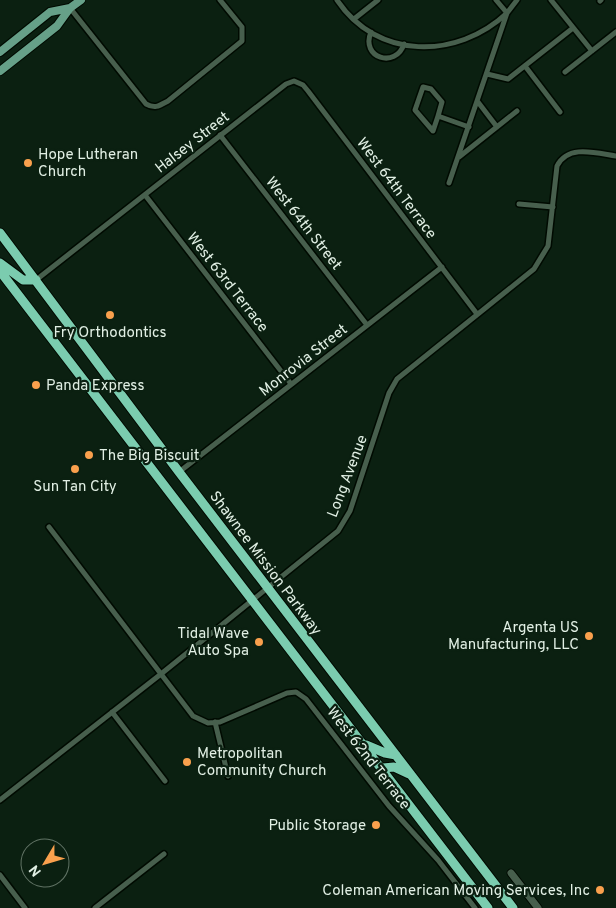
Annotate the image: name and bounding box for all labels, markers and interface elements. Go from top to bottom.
street label: Halsey Street [152,108,234,178]
street label: West 64th Terrace [351,134,440,243]
place label: Hope Lutheran Church [38,146,138,182]
marker: Hope Lutheran Church [22,157,34,169]
street label: West 64th Street [260,173,345,274]
street label: West 63rd Terrace [182,229,272,337]
marker: Fry Orthodontics [104,309,116,321]
street label: Monrovia Street [256,321,352,402]
place label: Fry Orthodontics [54,324,166,343]
place label: Panda Express [46,377,144,396]
marker: Panda Express [30,379,42,391]
street label: Long Avenue [324,433,373,520]
place label: The Big Biscuit [99,447,199,466]
marker: The Big Biscuit [83,449,95,461]
marker: Sun Tan City [69,463,81,475]
place label: Sun Tan City [33,478,117,497]
street label: Shawnee Mission Parkway [204,488,325,640]
place label: Argenta US Manufacturing, LLC [448,619,579,655]
place label: Tidal Wave Auto Spa [177,625,249,661]
marker: Argenta US Manufacturing, LLC [583,630,595,642]
marker: Tidal Wave Auto Spa [253,636,265,648]
street label: West 62nd Terrace [322,704,414,814]
place label: Metropolitan Community Church [197,745,326,781]
marker: Metropolitan Community Church [181,756,193,768]
place label: Public Storage [268,817,366,836]
marker: Public Storage [370,819,382,831]
north arrow [20,838,70,888]
text: N [26,861,46,879]
place label: Coleman American Moving Services, Inc [322,882,590,901]
marker: Coleman American Moving Services, Inc [594,884,606,896]

